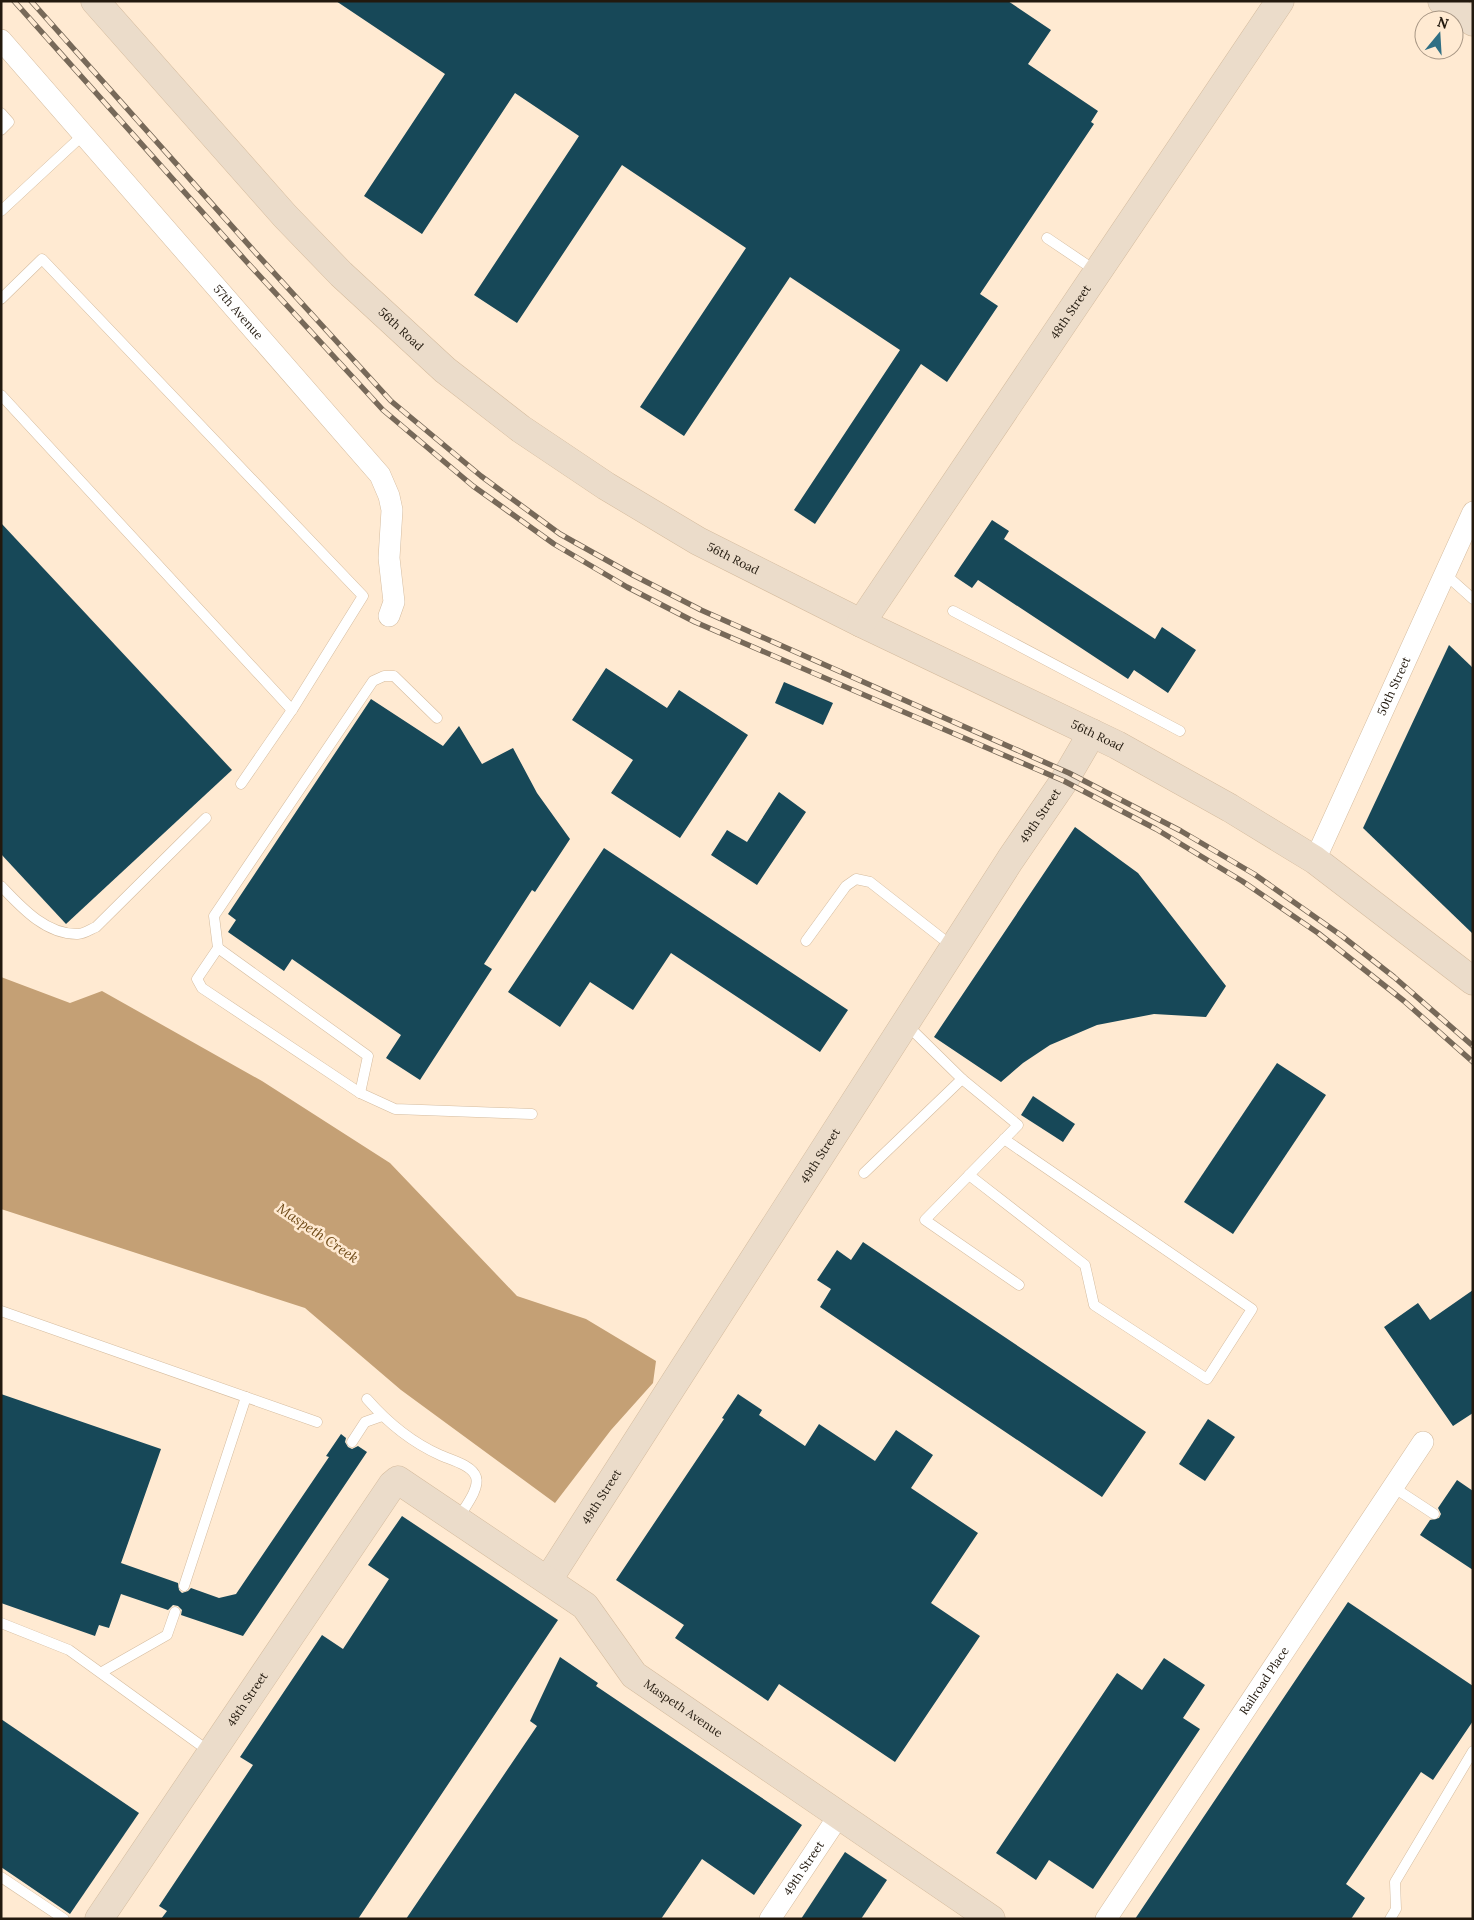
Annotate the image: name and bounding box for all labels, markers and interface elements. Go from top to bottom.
north arrow [1414,10,1464,60]
text: N [1435,12,1451,33]
street label: 57th Avenue [211,281,267,343]
street label: 48th Street [1046,281,1094,342]
street label: 56th Road [375,304,427,354]
street label: 56th Road [705,539,762,578]
street label: 50th Street [1374,654,1414,718]
street label: 56th Road [1069,716,1126,754]
street label: 49th Street [1016,785,1064,846]
street label: 49th Street [797,1125,843,1186]
water label: Maspeth Creek [274,1199,362,1267]
street label: 49th Street [578,1466,624,1527]
street label: Railroad Place [1236,1643,1292,1717]
street label: 48th Street [223,1669,271,1729]
street label: Maspeth Avenue [641,1676,726,1741]
street label: 49th Street [780,1838,827,1898]

